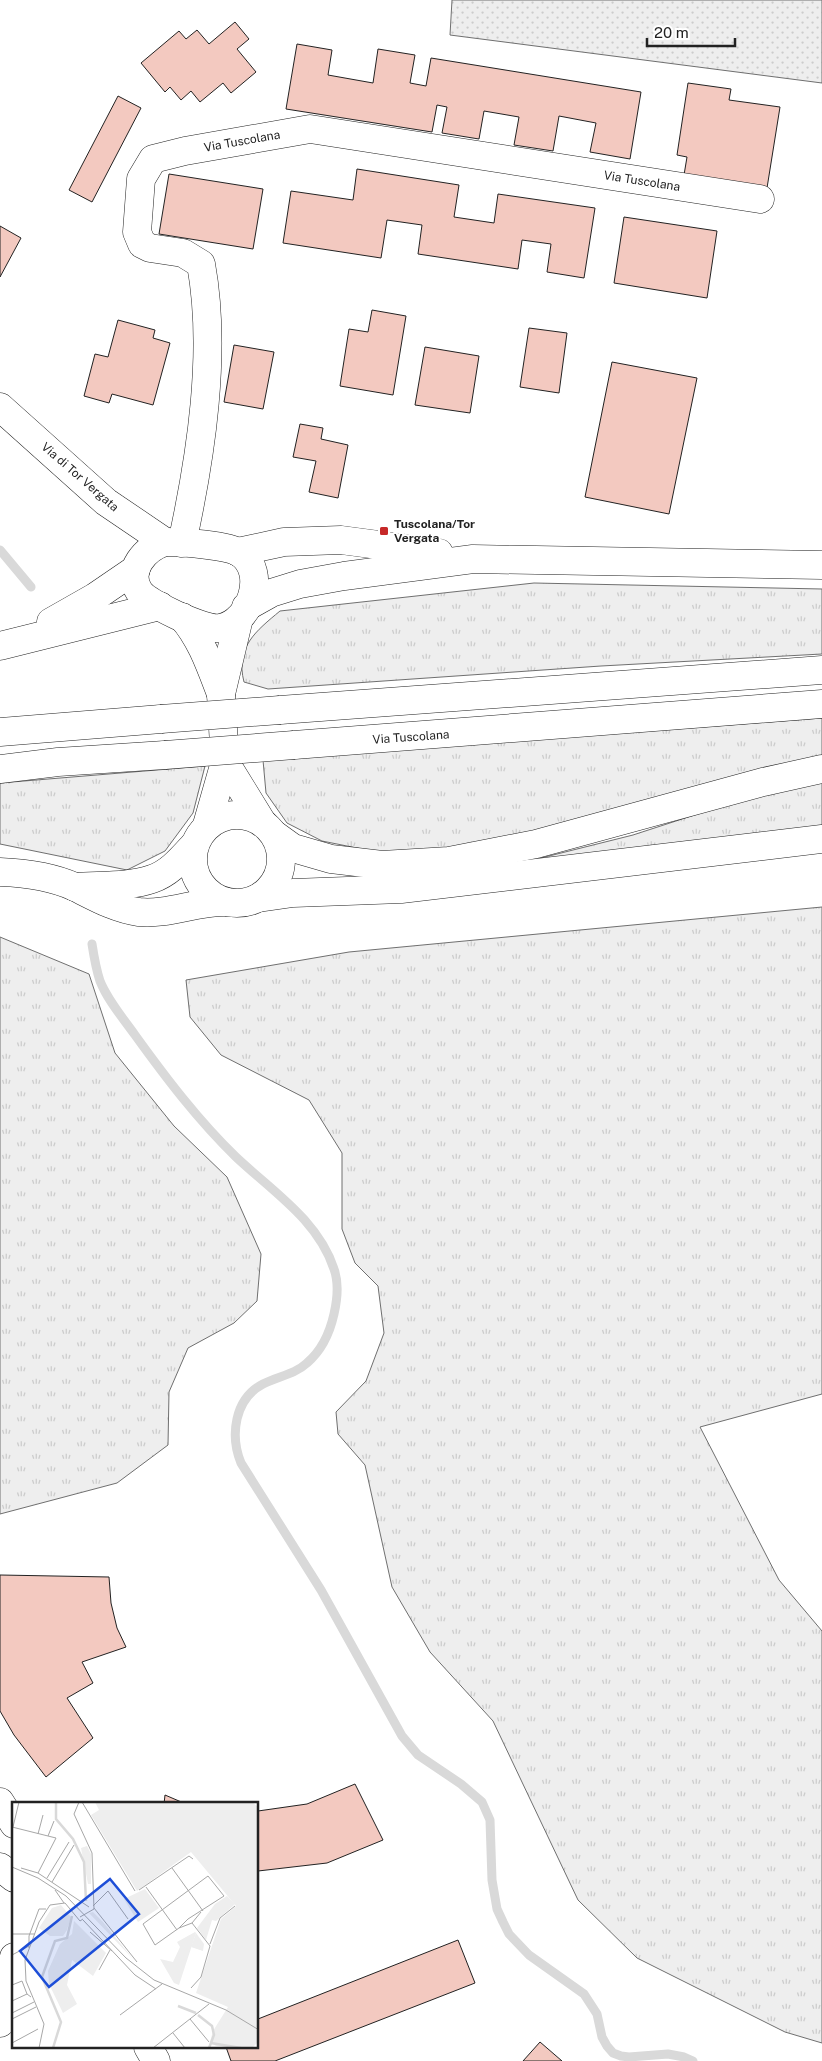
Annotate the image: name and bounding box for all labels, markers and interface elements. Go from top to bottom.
scale bar [647,15,734,47]
text: 20 m [654,24,689,41]
street label: Via Tuscolana [203,127,281,155]
street label: Via Tuscolana [603,168,681,194]
street label: Via di Tor Vergata [39,440,121,514]
place label: Tuscolana/Tor Vergata [394,517,475,545]
marker: Tuscolana/Tor Vergata [378,525,390,537]
street label: Via Tuscolana [372,727,450,747]
inset map [12,1802,259,2048]

